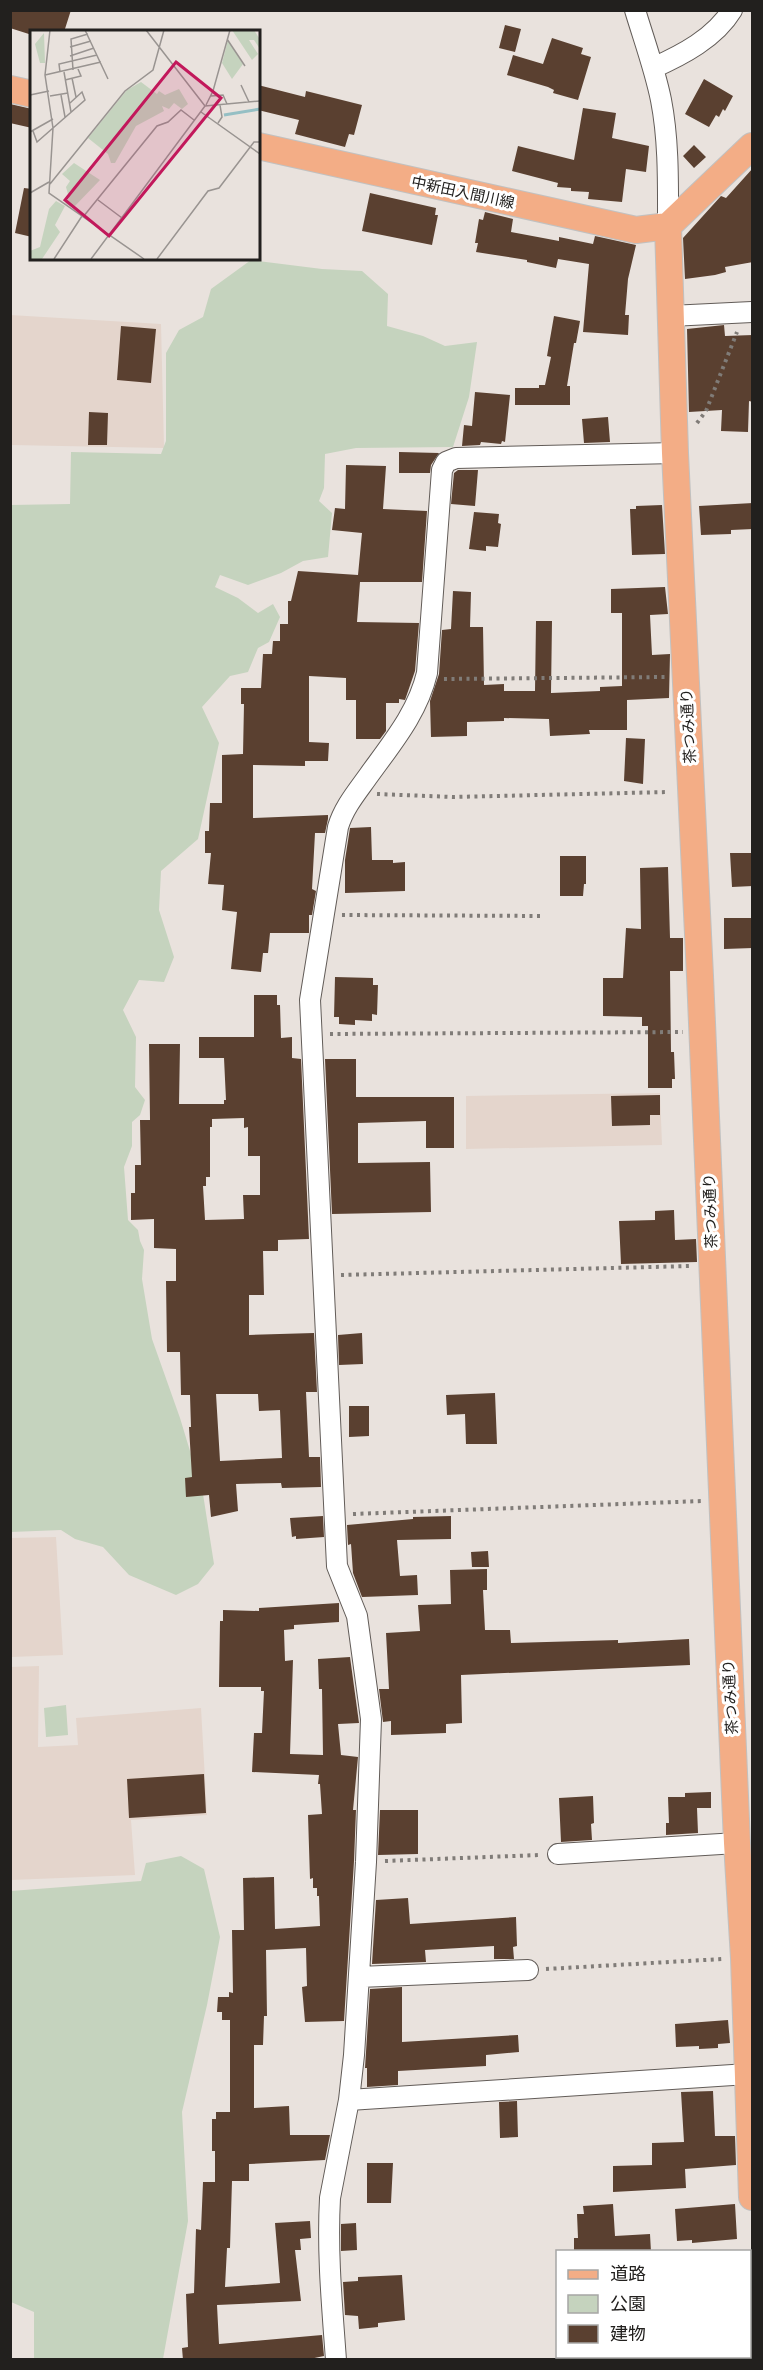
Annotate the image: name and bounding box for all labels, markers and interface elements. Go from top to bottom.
inset map [30,30,260,260]
street label: 中新田入間川線 [410,172,516,212]
street label: 茶つみ通り [677,688,699,764]
street label: 茶つみ通り [699,1173,721,1249]
street label: 茶つみ通り [719,1659,741,1735]
legend [556,2250,751,2358]
text: 道路 [610,2262,646,2285]
text: 公園 [610,2292,646,2315]
text: 建物 [610,2322,646,2345]

